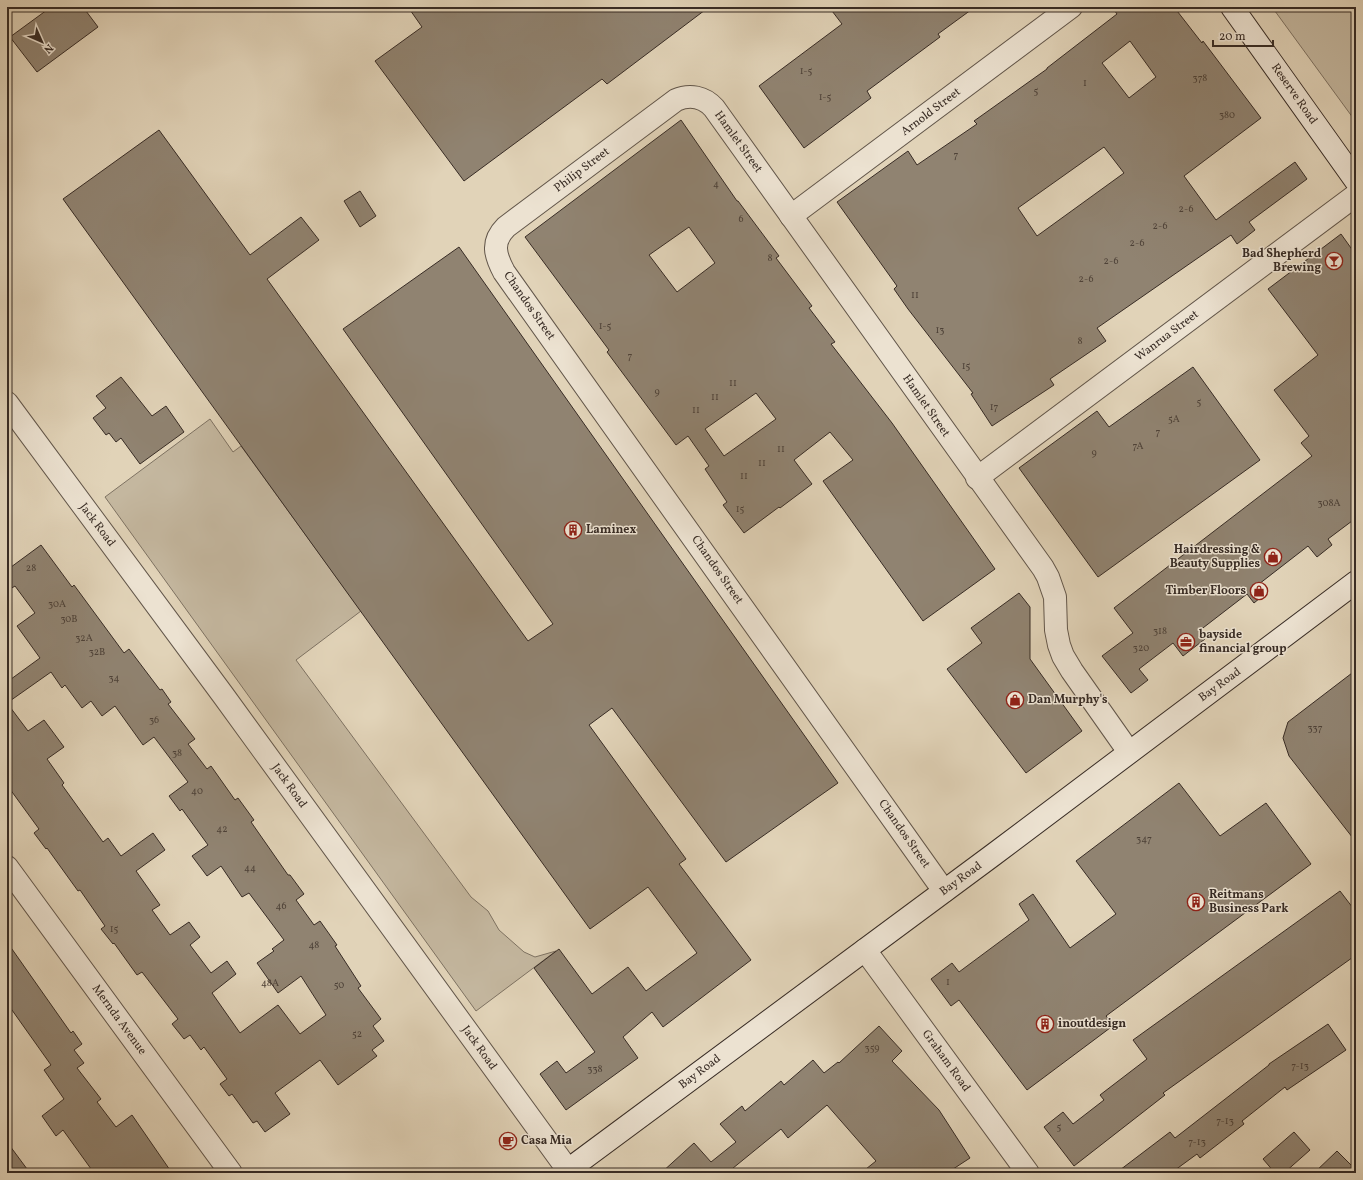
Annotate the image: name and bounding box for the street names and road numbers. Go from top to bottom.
street label: Reserve Road [1267,60,1321,128]
street label: Arnold Street [898,84,964,140]
street label: Hamlet Street [710,108,766,176]
street label: Philip Street [551,144,613,196]
street label: Chandos Street [499,269,559,343]
street label: Wanrua Street [1132,307,1202,365]
street label: Hamlet Street [899,372,953,440]
street label: Jack Road [75,500,119,550]
street label: Chandos Street [687,533,747,607]
street label: Bay Road [1196,664,1245,706]
street label: Jack Road [268,761,311,812]
street label: Chandos Street [874,797,934,871]
street label: Bay Road [937,858,986,900]
street label: Mernda Avenue [88,982,150,1059]
street label: Jack Road [458,1023,501,1074]
street label: Graham Road [918,1027,974,1095]
street label: Bay Road [676,1051,724,1093]

